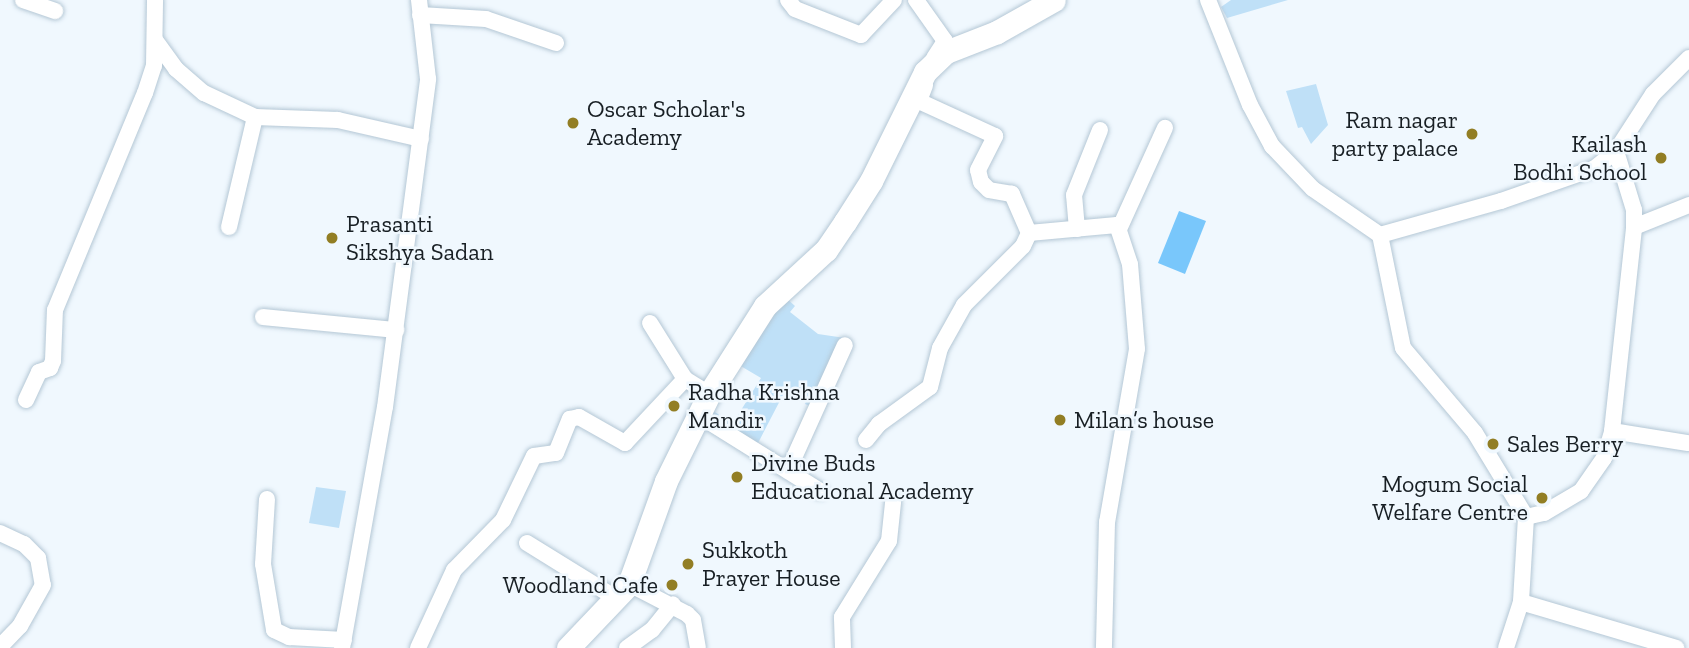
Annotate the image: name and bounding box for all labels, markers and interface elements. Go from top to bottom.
place label: Oscar Scholar's Academy [587,95,746,151]
place label: Ram nagar party palace [1331,106,1458,162]
marker: Oscar Scholar's Academy [565,115,581,131]
marker: Ram nagar party palace [1464,126,1480,142]
place label: Kailash Bodhi School [1513,130,1647,186]
marker: Kailash Bodhi School [1653,150,1669,166]
place label: Prasanti Sikshya Sadan [346,210,494,266]
marker: Prasanti Sikshya Sadan [324,230,340,246]
place label: Radha Krishna Mandir [688,378,840,434]
marker: Radha Krishna Mandir [666,398,682,414]
place label: Milan’s house [1074,406,1214,434]
marker: Milan’s house [1052,412,1068,428]
place label: Sales Berry [1507,430,1623,458]
marker: Sales Berry [1485,436,1501,452]
place label: Divine Buds Educational Academy [751,449,974,505]
marker: Divine Buds Educational Academy [729,469,745,485]
place label: Mogum Social Welfare Centre [1372,470,1528,526]
marker: Mogum Social Welfare Centre [1534,490,1550,506]
place label: Sukkoth Prayer House [702,536,841,592]
marker: Sukkoth Prayer House [680,556,696,572]
place label: Woodland Cafe [503,571,658,599]
marker: Woodland Cafe [664,577,680,593]

